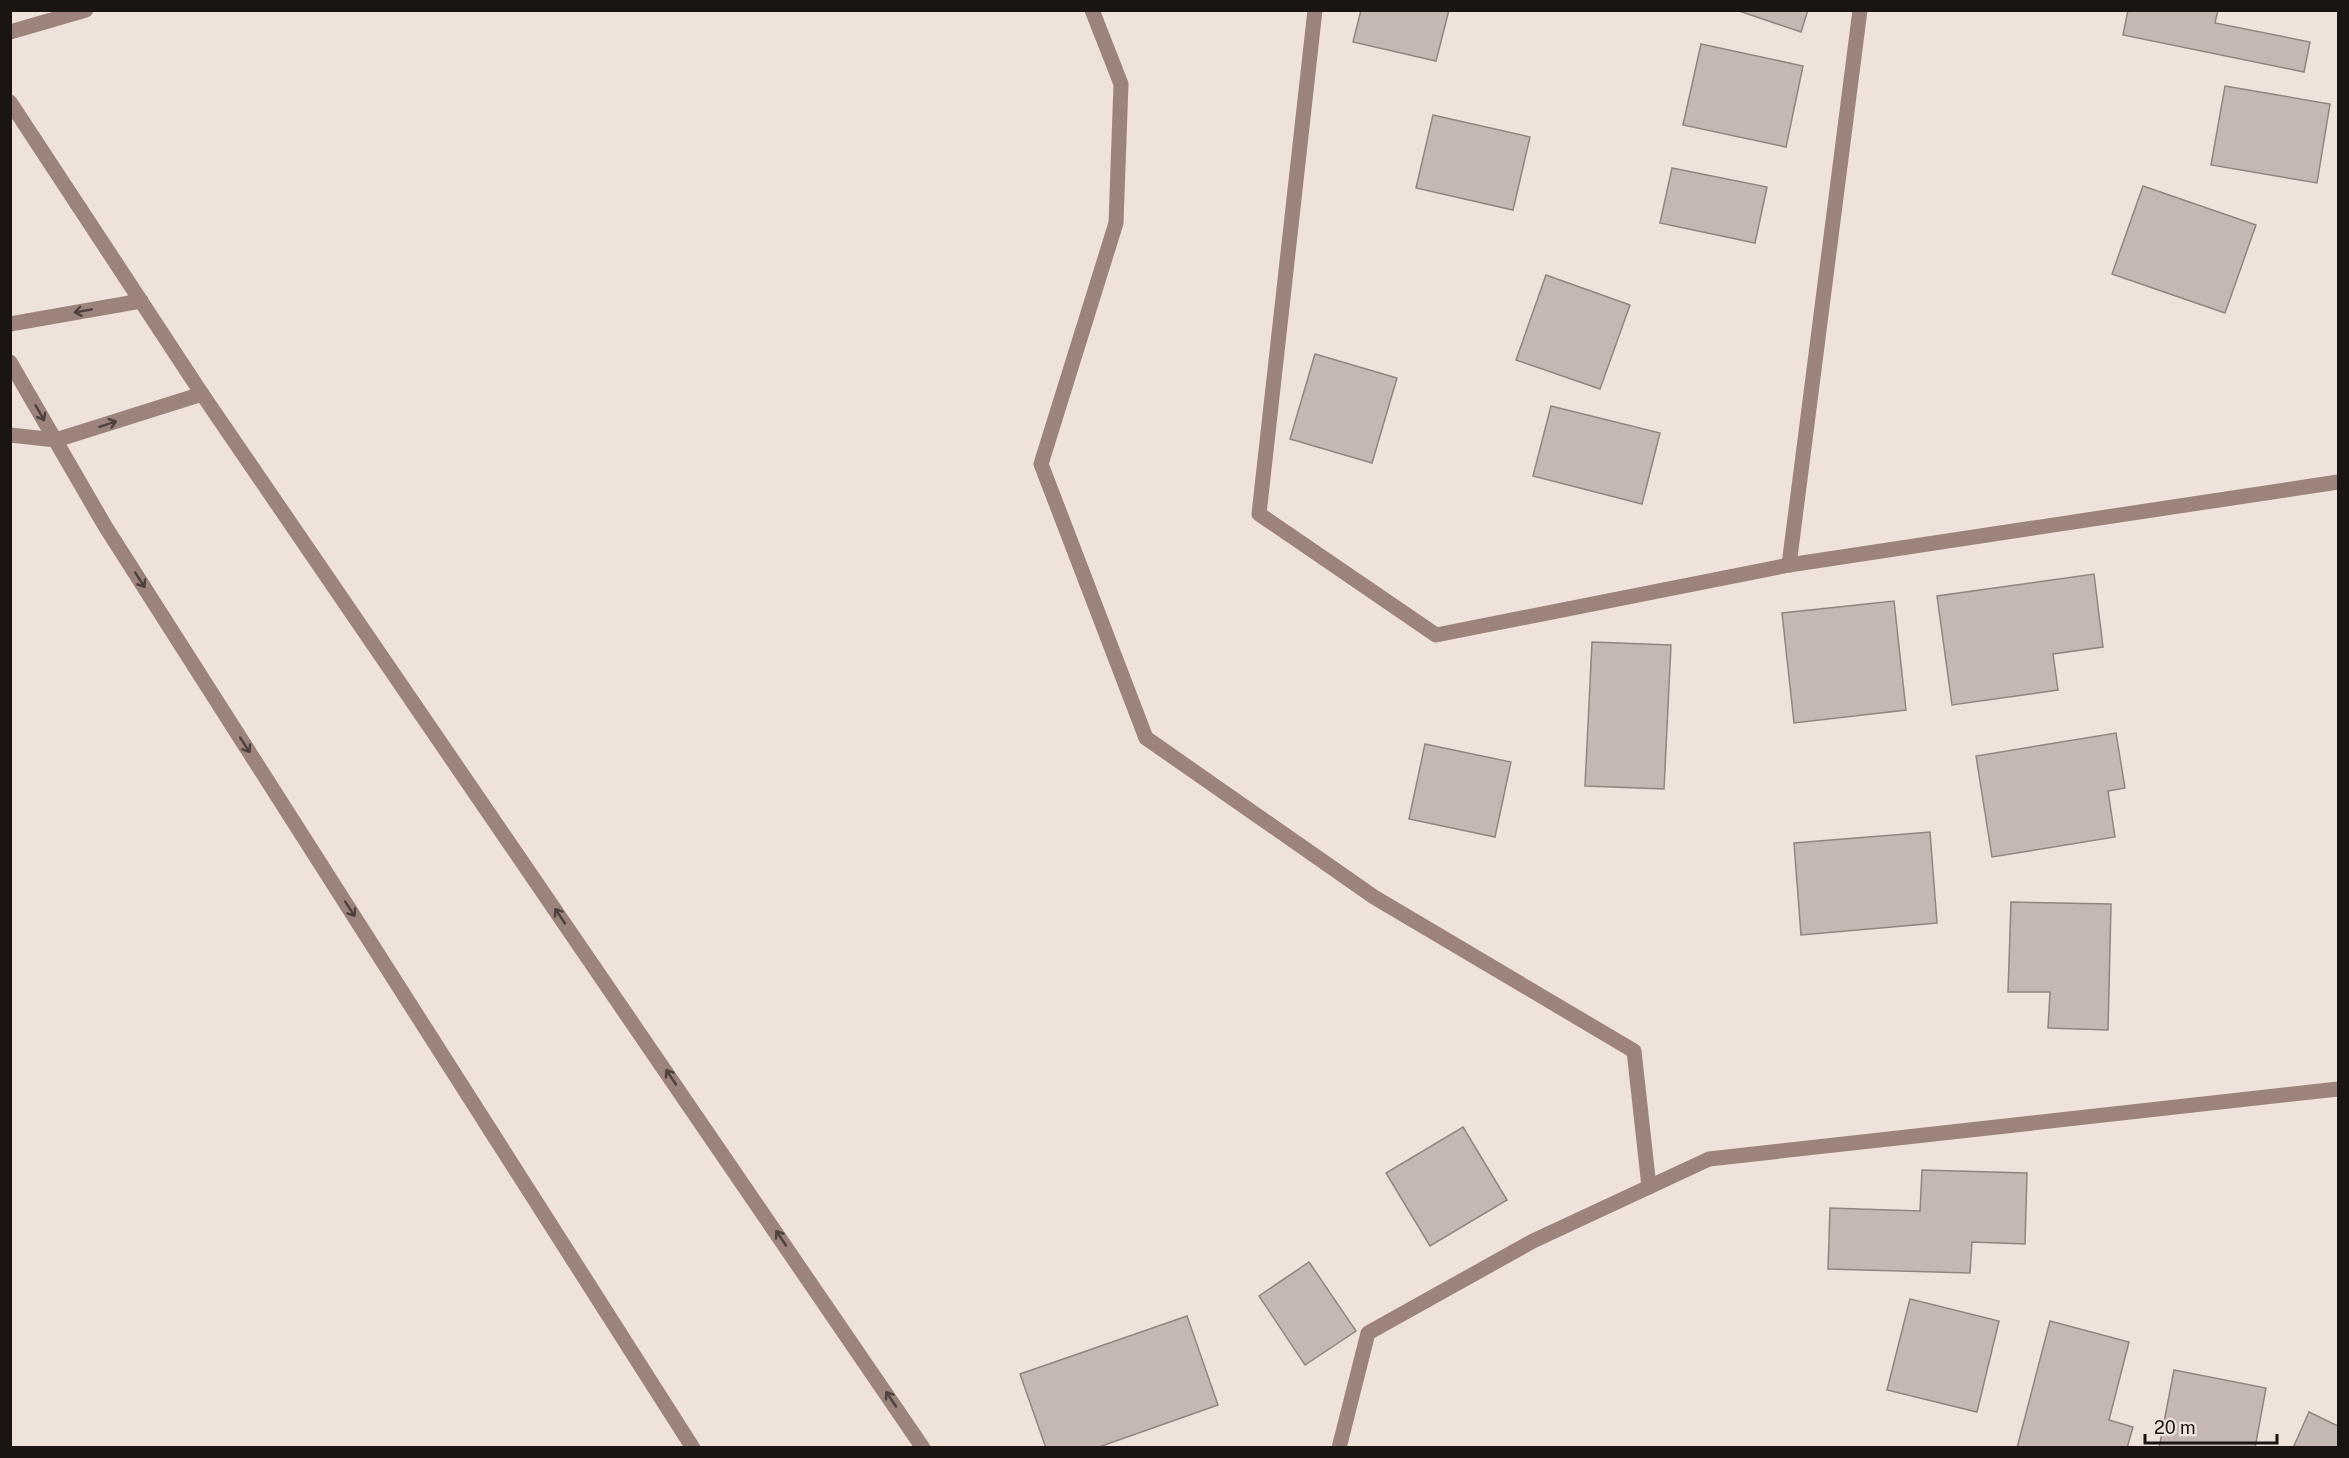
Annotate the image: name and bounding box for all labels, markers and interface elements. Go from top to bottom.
one-way arrow [74,306,93,317]
one-way arrow [34,404,46,421]
one-way arrow [98,417,117,428]
one-way arrow [134,572,146,588]
one-way arrow [239,736,251,753]
one-way arrow [344,900,356,917]
one-way arrow [554,909,566,925]
one-way arrow [665,1069,677,1086]
one-way arrow [775,1230,787,1246]
one-way arrow [885,1391,897,1408]
scale bar [2145,1407,2277,1445]
text: 20 m [2154,1417,2196,1438]

